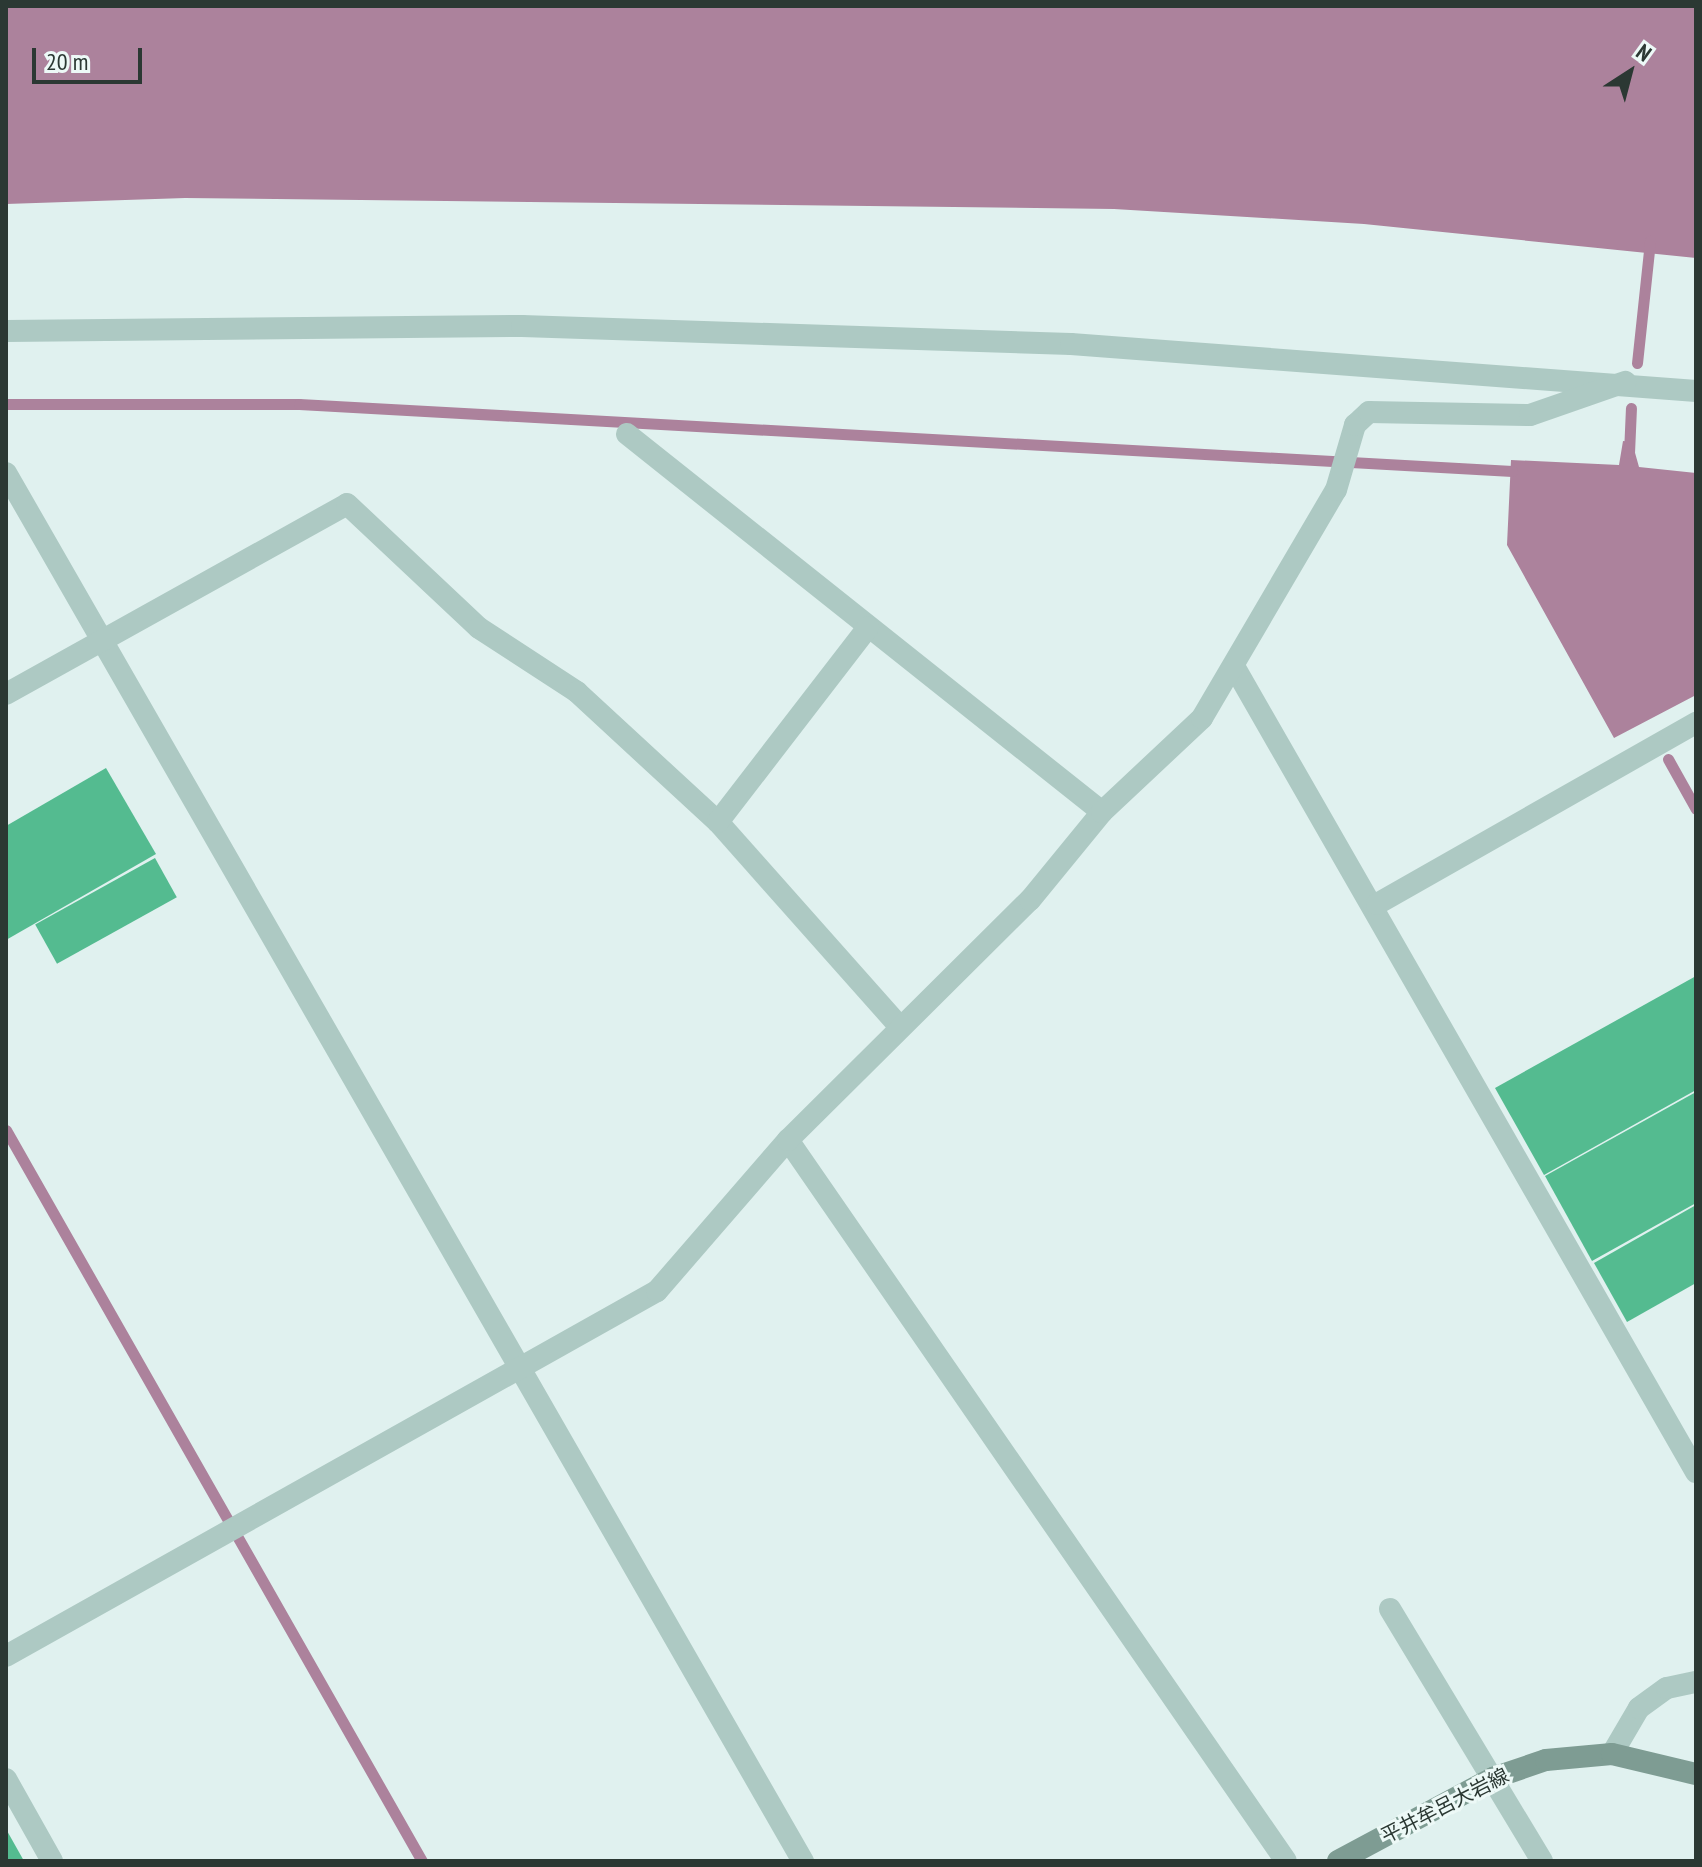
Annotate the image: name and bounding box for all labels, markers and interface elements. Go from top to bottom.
scale bar [36,32,146,82]
north arrow [1590,32,1670,112]
text: N [1631,38,1657,67]
text: 20 m [46,46,88,77]
street label: 平井牟呂大岩線 [1377,1764,1513,1848]

